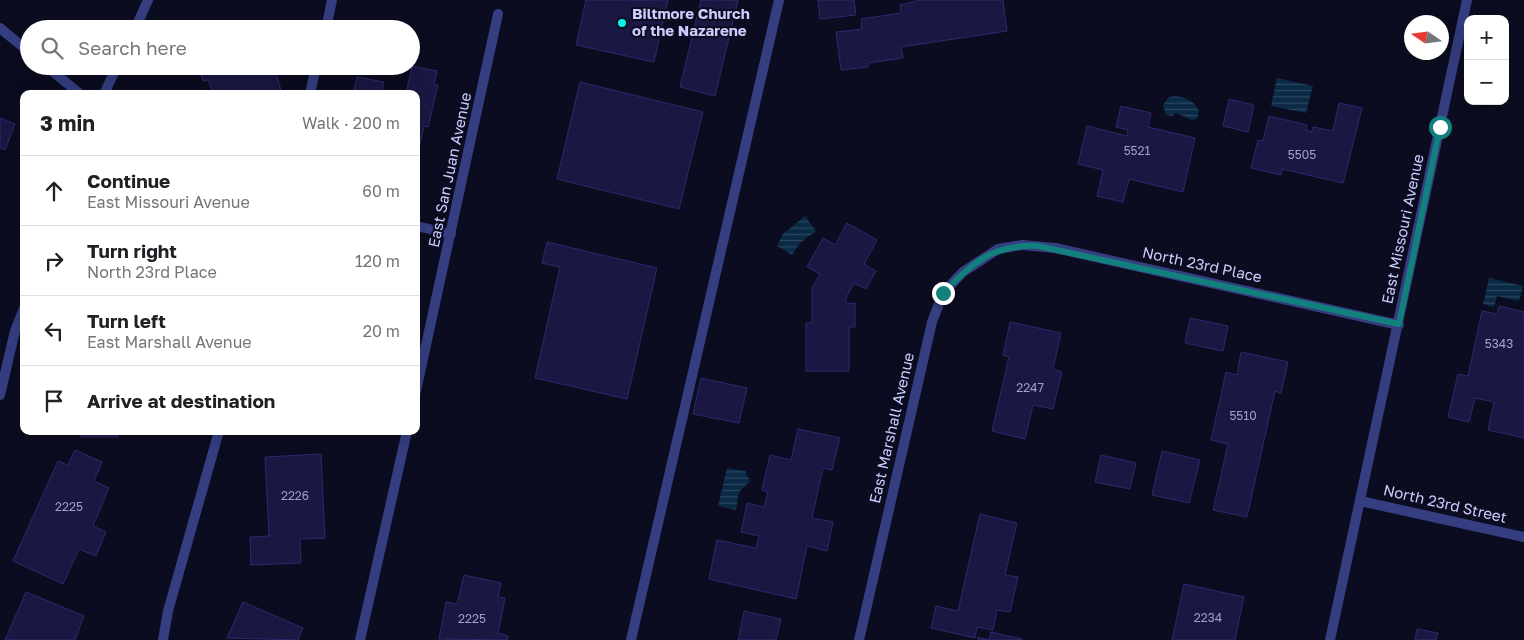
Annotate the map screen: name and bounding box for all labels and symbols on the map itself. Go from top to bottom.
place label: Biltmore Church of the Nazarene [632,4,750,39]
north arrow [1404,15,1449,60]
marker: Biltmore Church of the Nazarene [616,17,628,29]
street label: East San Juan Avenue [424,90,474,249]
route start [1429,116,1452,139]
house number: 5521 [1124,143,1151,158]
house number: 5505 [1288,147,1316,162]
street label: East Missouri Avenue [1377,152,1427,305]
street label: North 23rd Place [1141,243,1264,286]
route end [932,282,955,305]
house number: 5343 [1485,336,1513,351]
street label: East Marshall Avenue [865,350,917,505]
house number: 2247 [1016,380,1044,395]
house number: 5510 [1229,408,1257,423]
street label: North 23rd Street [1382,480,1509,526]
house number: 2226 [281,488,309,503]
house number: 2225 [55,499,83,514]
house number: 2234 [1194,610,1222,625]
house number: 2225 [458,611,486,626]

